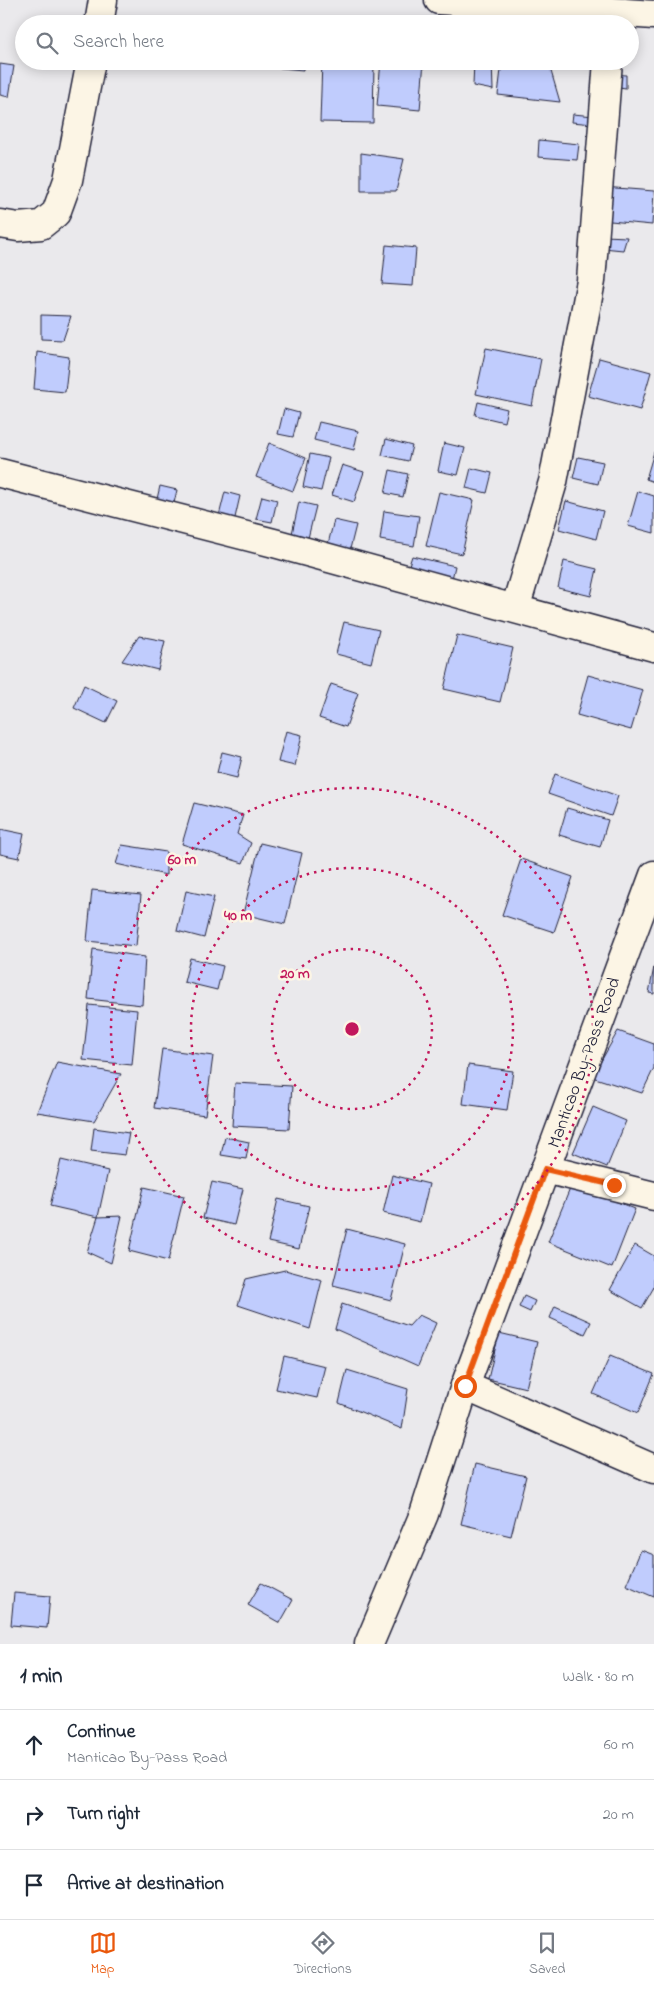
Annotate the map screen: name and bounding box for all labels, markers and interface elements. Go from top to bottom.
search box [15,15,639,70]
icon: search [33,29,61,57]
text: Search here [73,29,164,56]
text: 60 m [167,849,197,871]
text: 40 m [223,905,252,927]
text: 20 m [279,963,310,985]
street label: Manticao By-Pass Road [542,974,628,1152]
centre of rings [343,1020,361,1038]
route end [603,1174,626,1197]
route start [454,1375,477,1398]
text: 1 min [20,1662,62,1692]
text: Walk · 80 m [563,1665,634,1689]
text: Continue [67,1719,135,1746]
icon: ahead [20,1731,48,1759]
text: 60 m [604,1733,634,1757]
text: Manticao By-Pass Road [67,1746,227,1770]
icon: right [20,1801,48,1829]
text: Turn right [67,1801,140,1828]
text: 20 m [603,1803,634,1827]
icon: arrive [20,1871,48,1899]
text: Arrive at destination [67,1871,224,1898]
tab: Map [89,1929,117,1980]
tab: Directions [294,1929,352,1980]
tab: Saved [529,1929,565,1980]

